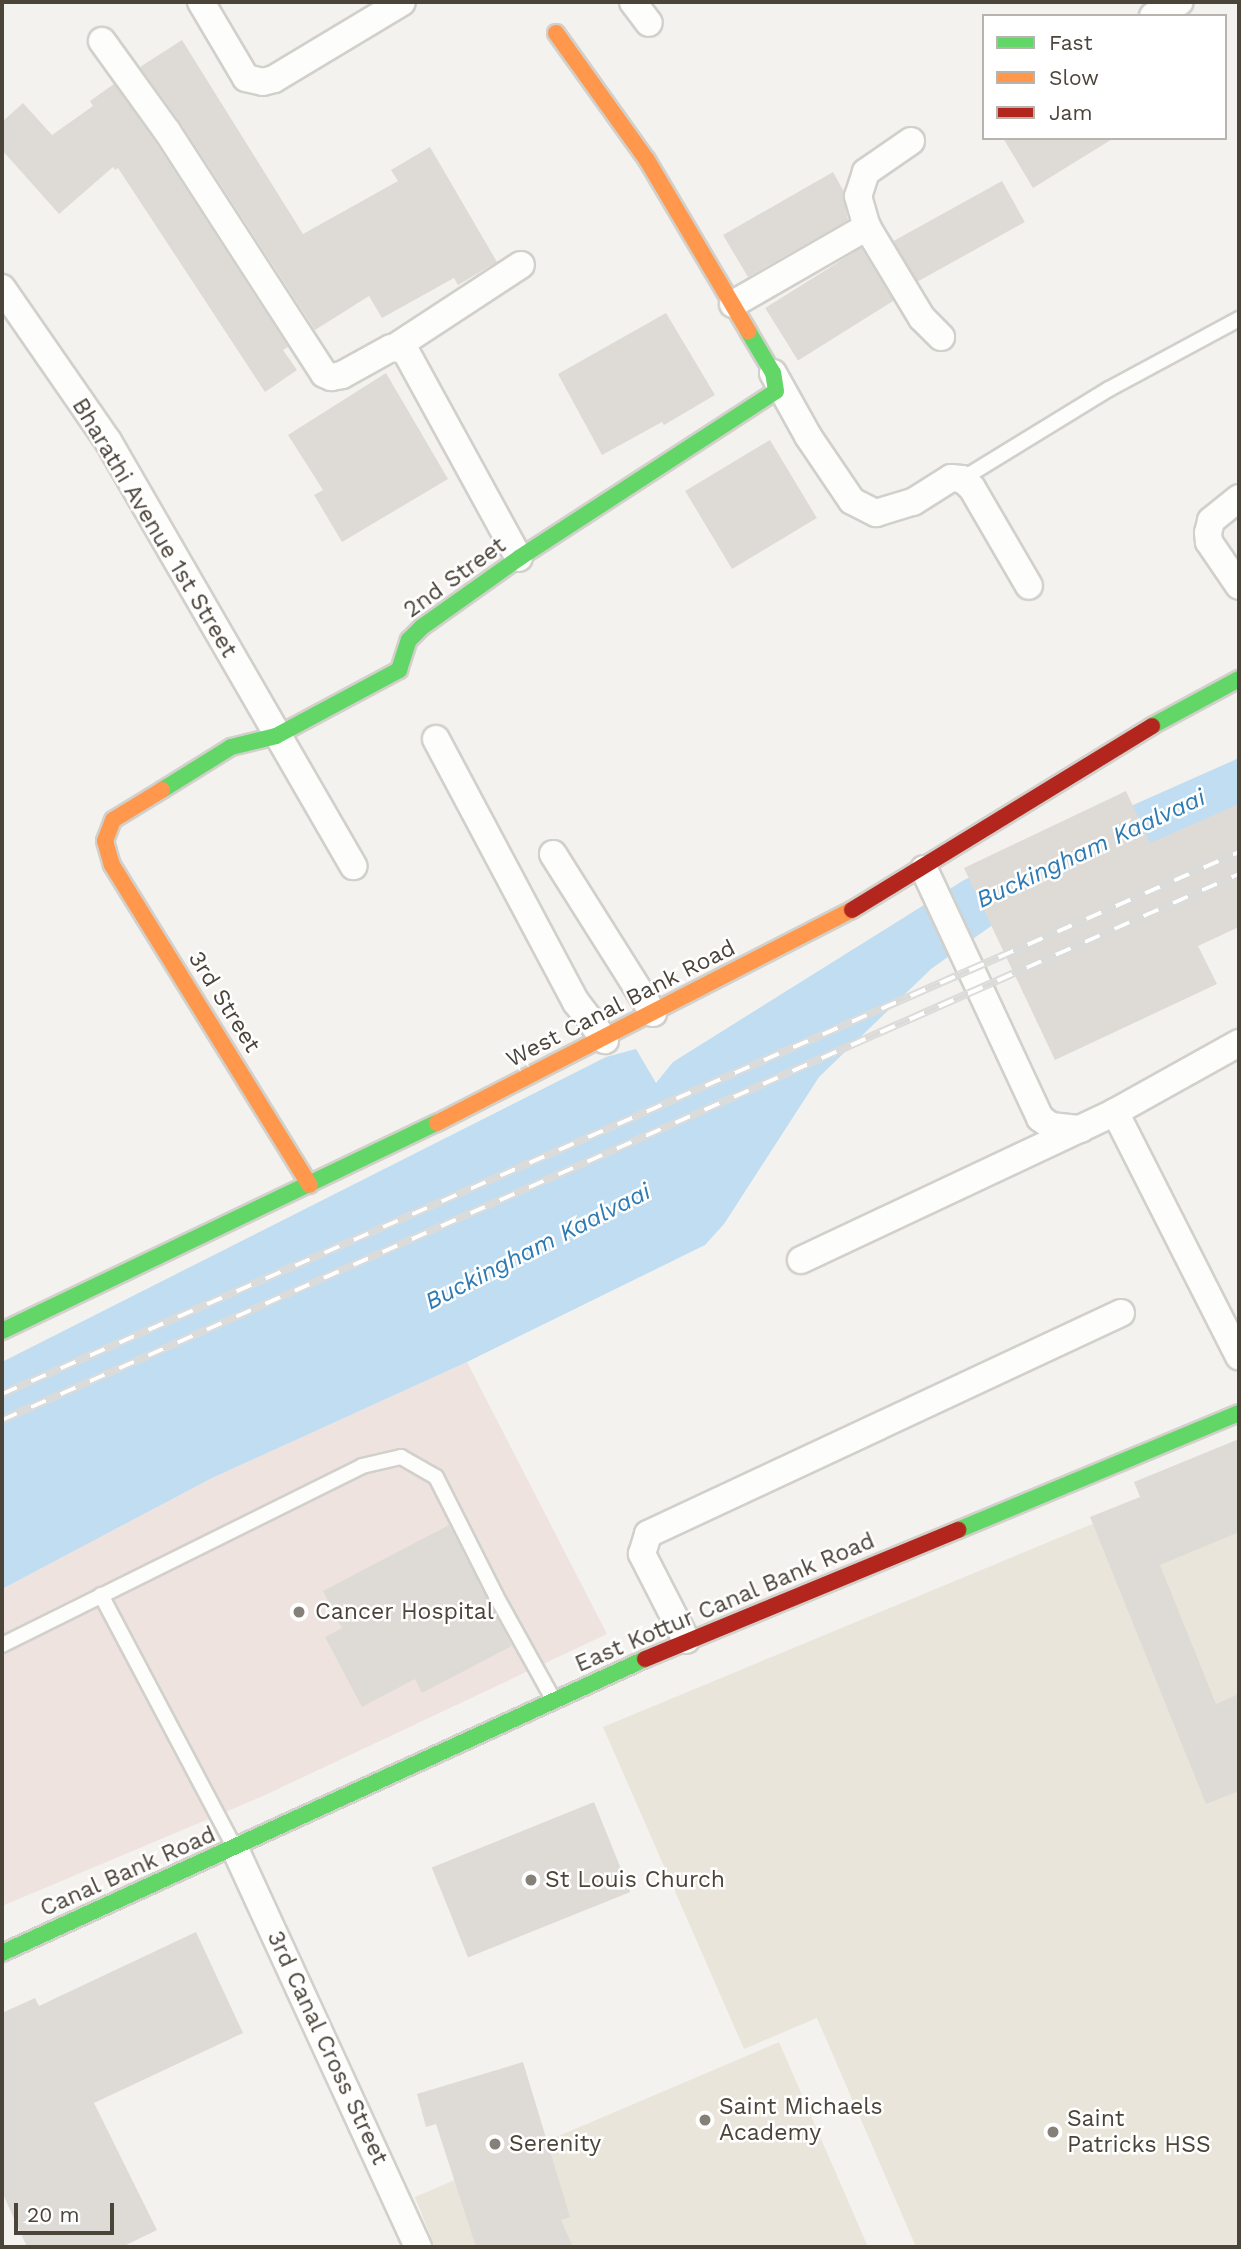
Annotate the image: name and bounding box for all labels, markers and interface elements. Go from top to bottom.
legend [982,14,1227,140]
text: Fast [1049,30,1093,55]
text: Slow [1049,65,1099,90]
text: Jam [1049,100,1092,125]
street label: Bharathi Avenue 1st Street [65,393,243,663]
street label: 2nd Street [399,532,511,624]
water label: Buckingham Kaalvaai [972,783,1210,915]
street label: West Canal Bank Road [501,934,741,1074]
street label: 3rd Street [182,946,266,1058]
water label: Buckingham Kaalvaai [420,1178,656,1316]
street label: East Kottur Canal Bank Road [570,1527,880,1679]
place label: Cancer Hospital [315,1598,494,1626]
marker: Cancer Hospital [289,1602,309,1622]
street label: Canal Bank Road [35,1821,221,1923]
place label: St Louis Church [545,1866,725,1894]
marker: St Louis Church [523,1872,539,1888]
street label: 3rd Canal Cross Street [260,1926,394,2170]
place label: Saint Michaels Academy [719,2093,883,2147]
place label: Saint Patricks HSS [1067,2105,1211,2159]
marker: Saint Michaels Academy [697,2112,713,2128]
marker: Saint Patricks HSS [1045,2124,1061,2140]
place label: Serenity [509,2130,601,2158]
marker: Serenity [487,2136,503,2152]
scale bar [18,2190,117,2234]
text: 20 m [27,2202,79,2227]

